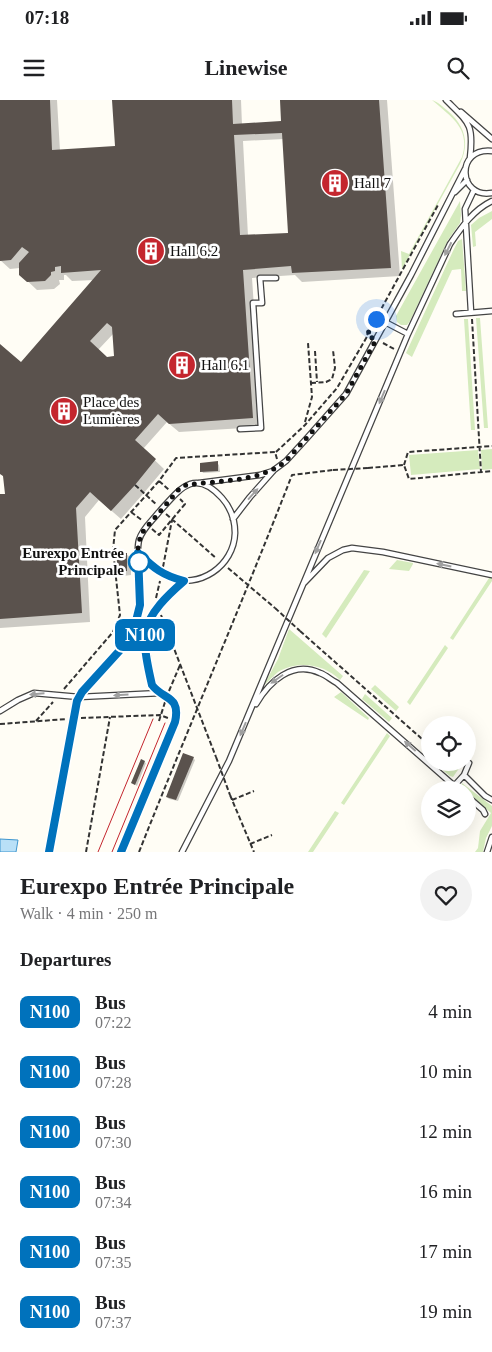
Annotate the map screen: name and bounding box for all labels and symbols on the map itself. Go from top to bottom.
building icon: Hall 7 [320,168,350,198]
place label: Hall 7 [354,175,392,191]
building icon: Hall 6.2 [136,236,166,266]
one-way arrow [444,242,452,256]
place label: Hall 6.2 [170,243,218,259]
your location [364,307,389,332]
building icon: Hall 6.1 [167,350,197,380]
place label: Hall 6.1 [201,357,249,373]
one-way arrow [377,390,385,404]
place label: Place des Lumières [83,394,140,427]
building icon: Place des Lumières [49,396,79,426]
one-way arrow [247,489,259,501]
one-way arrow [314,540,322,554]
place label: Eurexpo Entrée Principale [22,545,124,578]
marker: Eurexpo Entrée Principale [128,551,150,573]
one-way arrow [437,561,452,569]
line badge: N100 [110,619,180,651]
one-way arrow [270,675,283,684]
one-way arrow [29,690,45,698]
one-way arrow [112,691,128,699]
one-way arrow [239,722,246,737]
one-way arrow [404,740,416,752]

